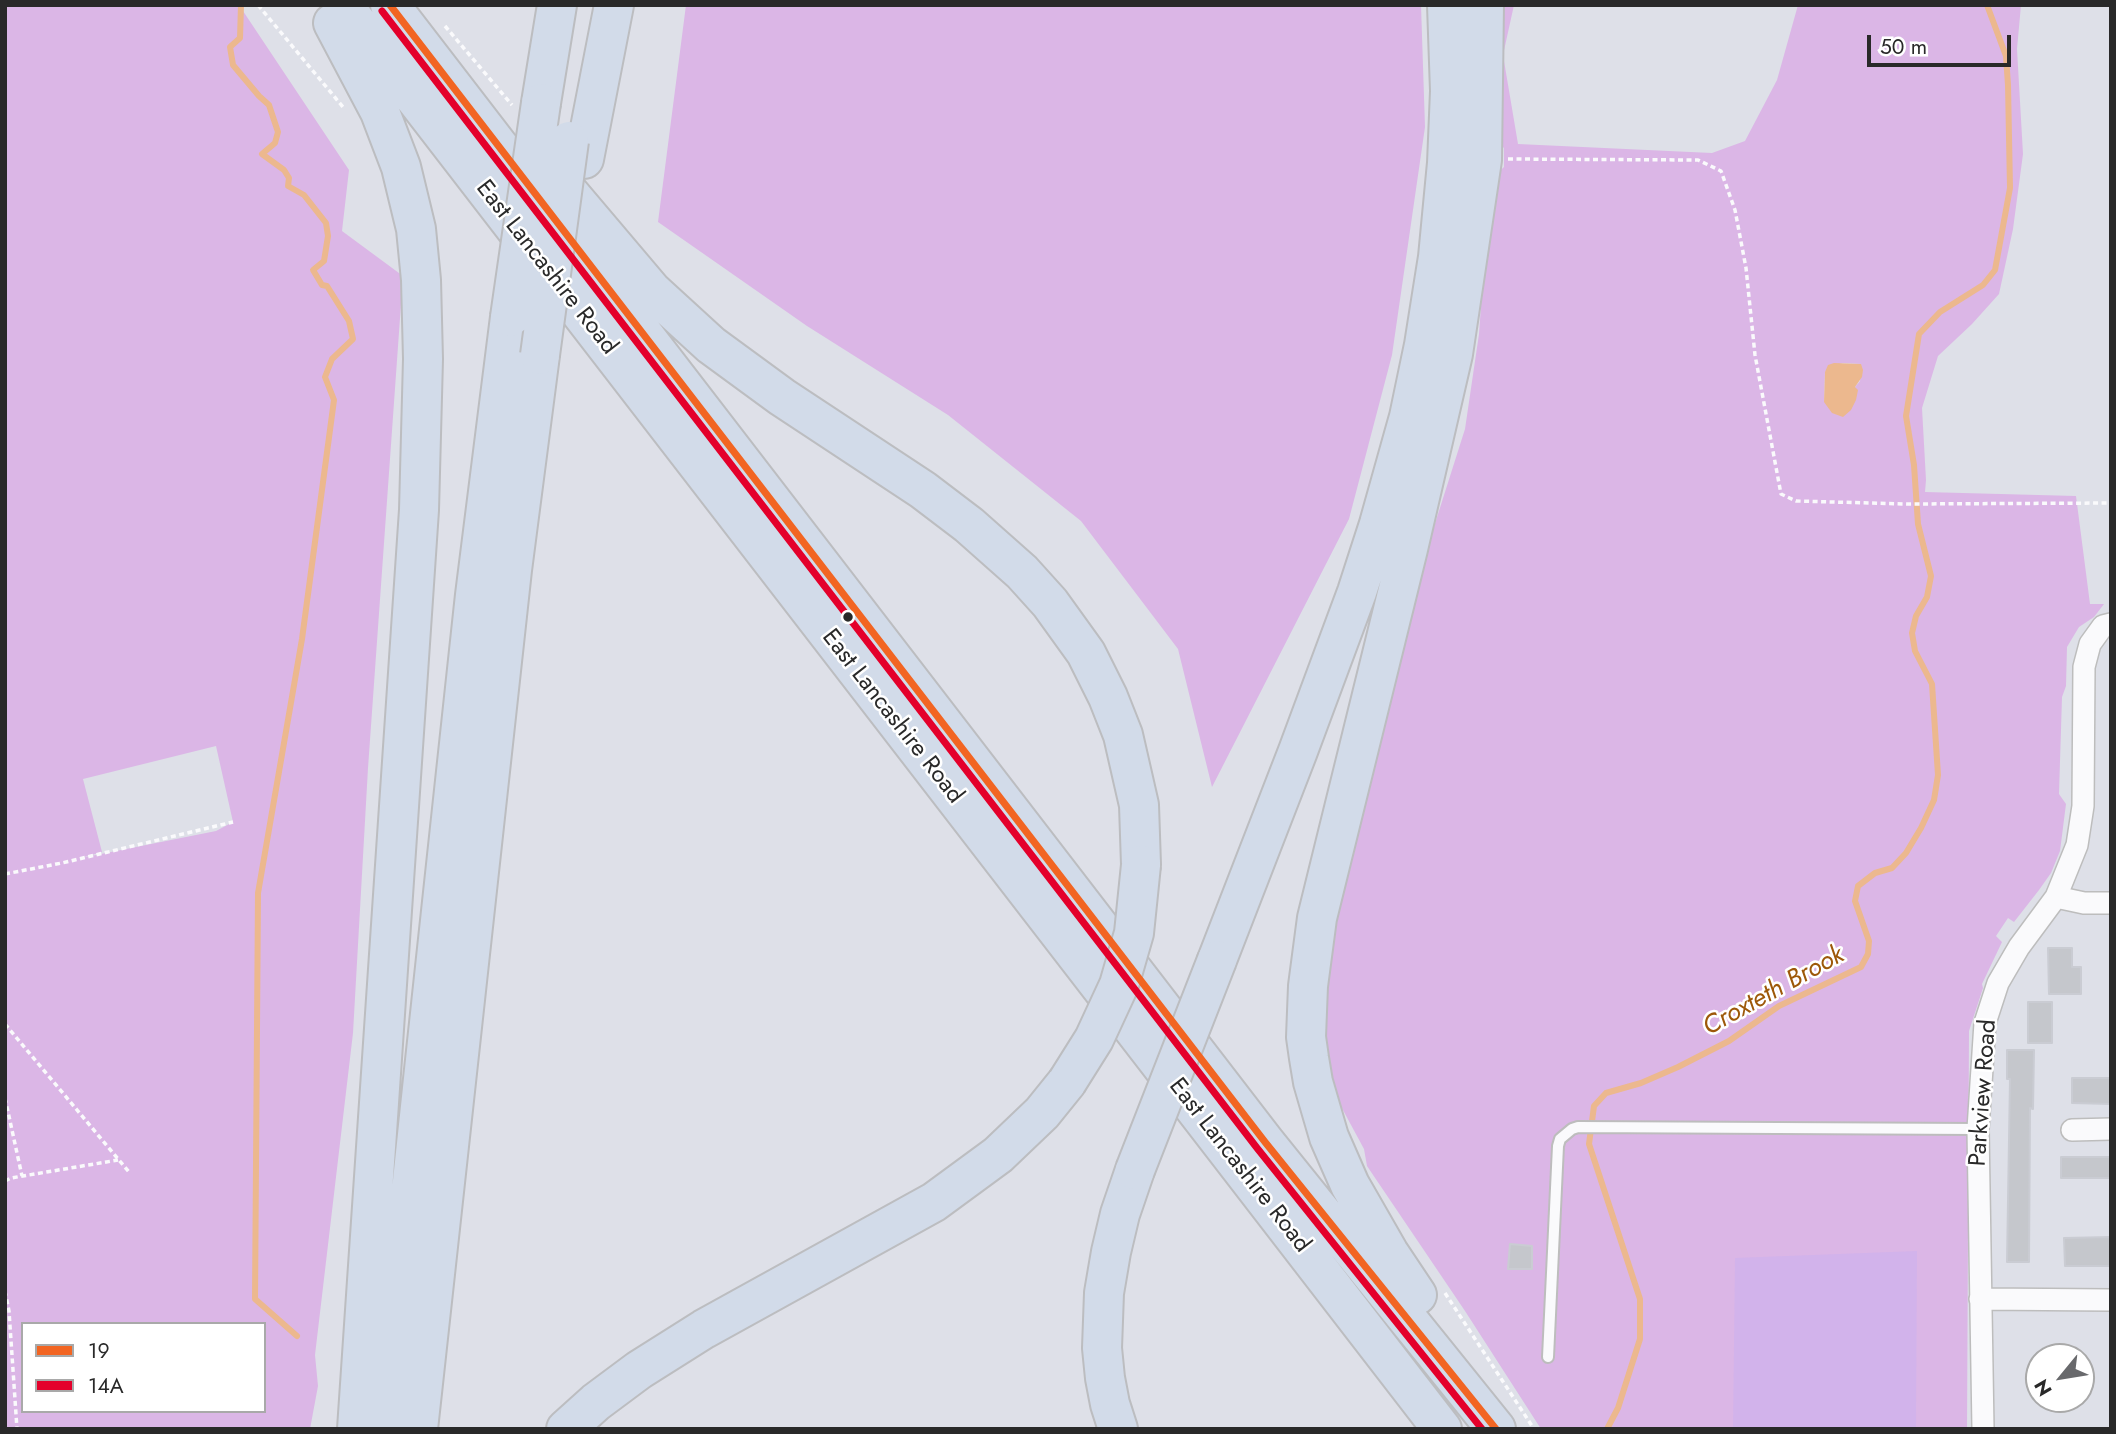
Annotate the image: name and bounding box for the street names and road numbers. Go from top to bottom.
street label: East Lancashire Road [469,175,623,361]
street label: East Lancashire Road [815,624,969,810]
street label: Parkview Road [1965,1019,2003,1167]
street label: East Lancashire Road [1162,1073,1316,1259]

